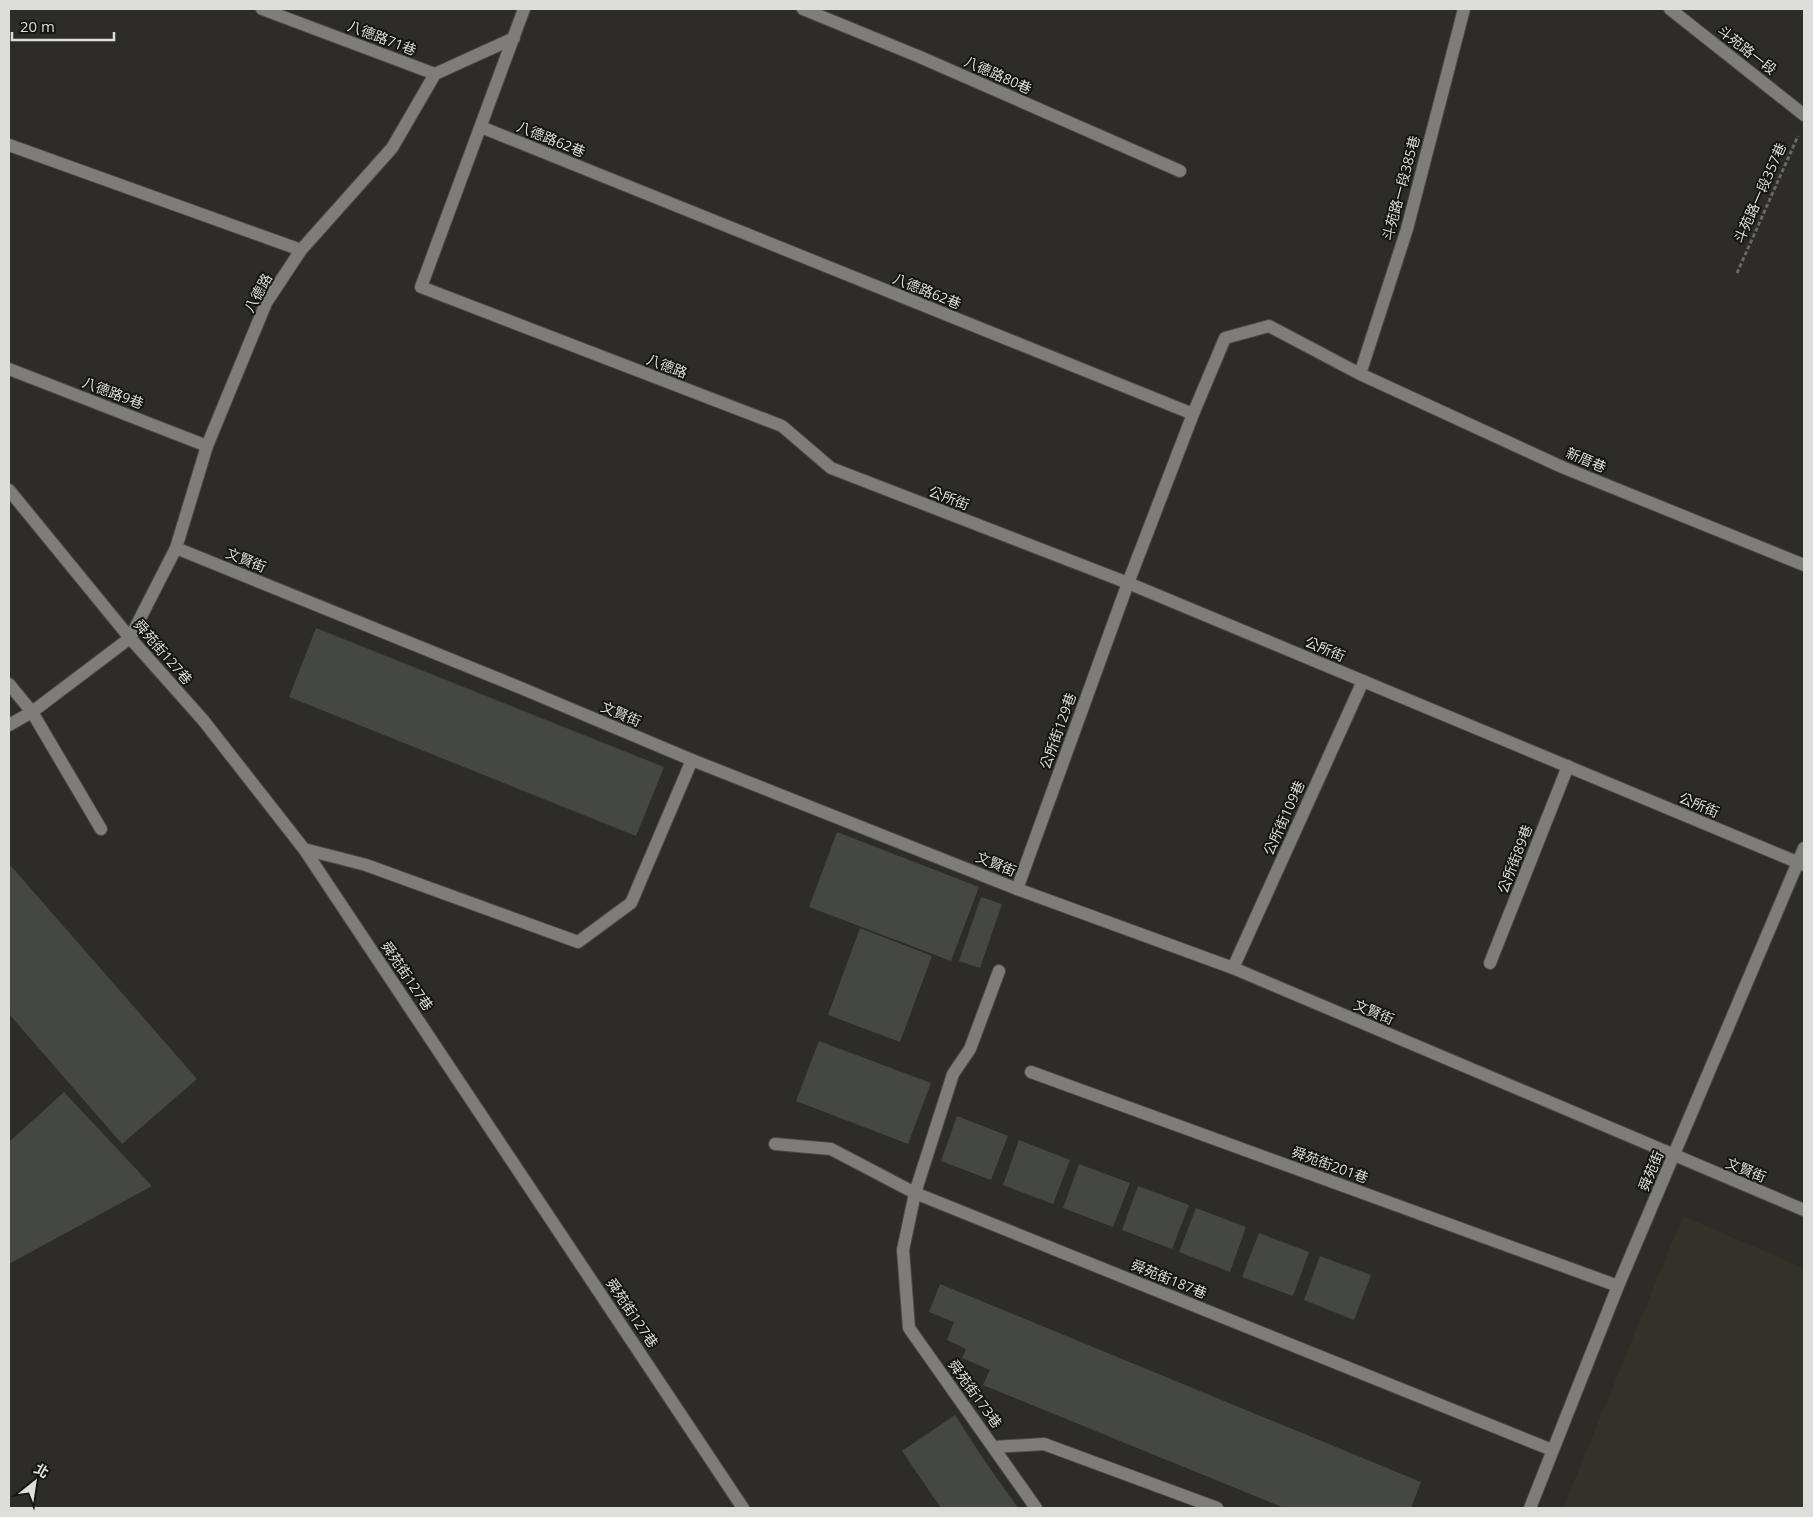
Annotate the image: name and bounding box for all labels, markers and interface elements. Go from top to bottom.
scale bar [12,10,115,42]
text: 20 m [20,16,55,36]
street label: 八德路71巷 [345,16,419,59]
street label: 斗苑路一段 [1714,21,1781,79]
street label: 八德路80巷 [961,51,1035,98]
street label: 八德路62巷 [514,116,588,161]
street label: 斗苑路一段385巷 [1377,133,1424,242]
street label: 斗苑路一段357巷 [1729,140,1790,246]
street label: 八德路62巷 [890,268,964,313]
street label: 八德路 [239,270,276,316]
street label: 八德路 [644,349,690,382]
street label: 八德路9巷 [80,372,146,413]
street label: 新厝巷 [1563,443,1609,476]
street label: 公所街 [926,481,972,514]
street label: 文賢街 [223,543,269,576]
street label: 舜苑街127巷 [130,615,197,688]
street label: 公所街 [1302,632,1348,665]
street label: 公所街129巷 [1035,690,1080,772]
street label: 文賢街 [598,697,644,730]
street label: 公所街109巷 [1259,777,1308,858]
street label: 公所街 [1676,788,1722,821]
street label: 公所街89巷 [1493,822,1536,896]
street label: 文賢街 [973,847,1019,880]
street label: 舜苑街127巷 [377,937,438,1014]
street label: 文賢街 [1351,995,1397,1028]
street label: 舜苑街201巷 [1289,1142,1371,1187]
street label: 舜苑街 [1634,1148,1667,1194]
street label: 文賢街 [1723,1153,1769,1186]
street label: 舜苑街187巷 [1129,1255,1210,1302]
street label: 舜苑街127巷 [602,1274,663,1351]
street label: 舜苑街173巷 [944,1356,1007,1432]
north arrow [10,1457,60,1507]
text: 北 [31,1459,53,1482]

